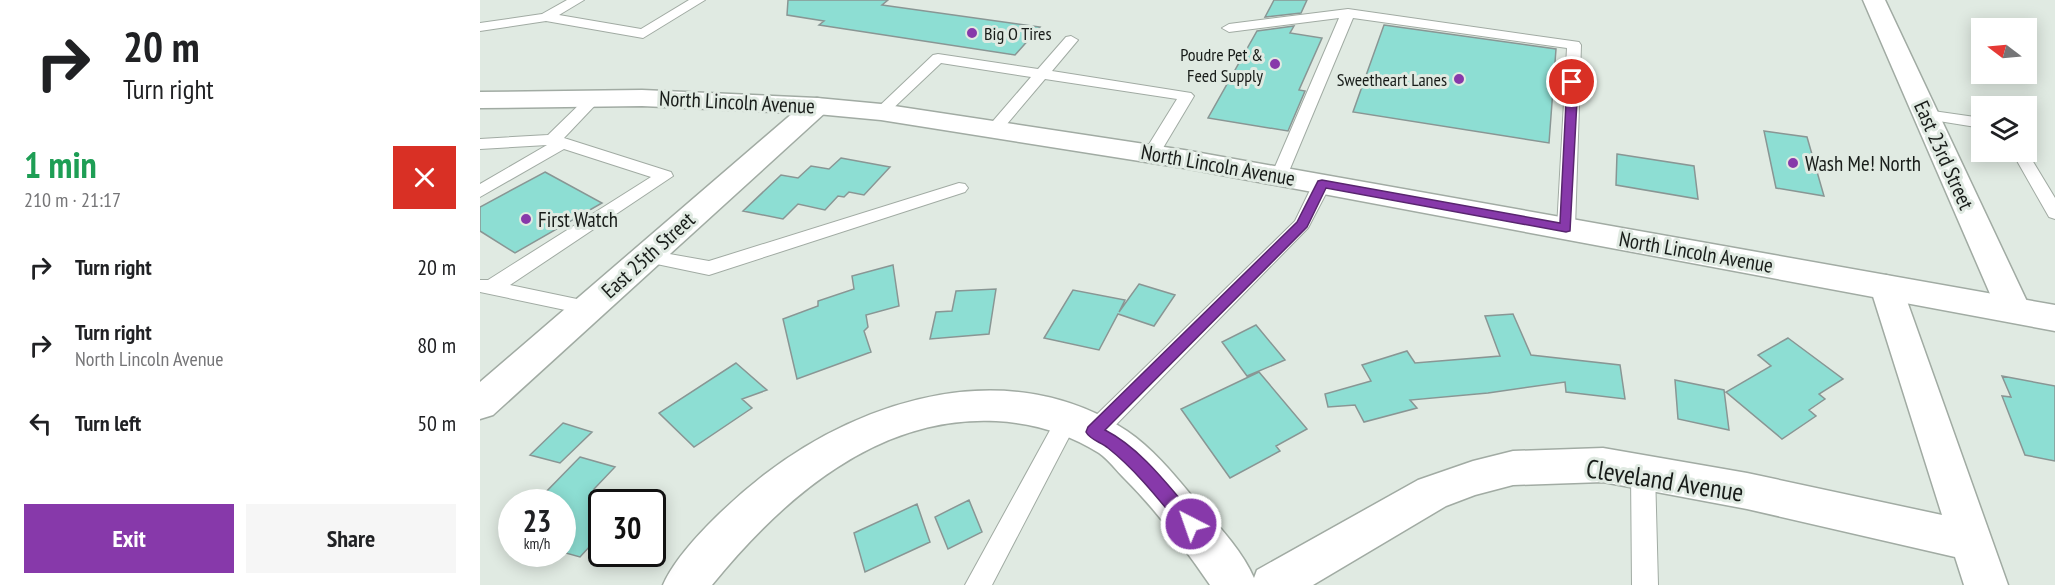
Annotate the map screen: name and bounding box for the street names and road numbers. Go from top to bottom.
street label: North Lincoln Avenue [658,84,816,120]
street label: East 23rd Street [1908,96,1980,214]
street label: North Lincoln Avenue [1139,138,1297,192]
street label: East 25th Street [596,206,701,304]
street label: North Lincoln Avenue [1617,225,1775,279]
street label: Cleveland Avenue [1584,451,1746,509]

